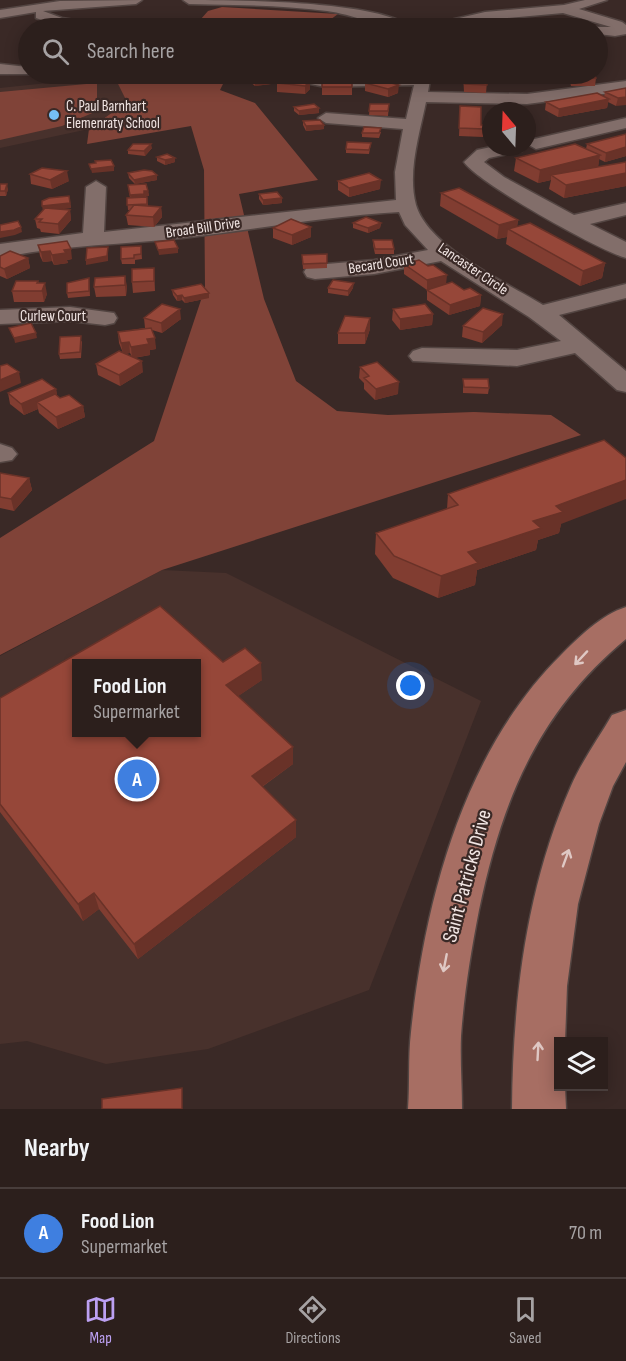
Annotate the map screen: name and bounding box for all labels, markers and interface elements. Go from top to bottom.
search box [18,18,608,84]
icon: search [39,35,72,68]
text: Search here [87,38,174,65]
place label: C. Paul Barnhart Elemenraty School [66,97,160,133]
north arrow [482,102,536,156]
marker: C. Paul Barnhart Elemenraty School [47,108,61,122]
street label: Broad Bill Drive [165,213,241,243]
street label: Lancaster Circle [434,239,512,299]
street label: Becard Court [347,249,415,279]
street label: Curlew Court [20,307,86,326]
one-way arrow [574,650,588,665]
popup [72,659,201,737]
your location [396,671,425,700]
text: Food Lion [93,673,167,700]
text: Supermarket [93,700,180,724]
pin: A [118,756,156,802]
street label: Saint Patricks Drive [437,807,497,945]
one-way arrow [562,849,573,868]
one-way arrow [439,952,450,972]
map controls [554,1037,608,1091]
button: layers [554,1037,608,1091]
one-way arrow [532,1041,543,1061]
text: Nearby [24,1133,90,1164]
text: Food Lion [81,1208,154,1235]
text: A [39,1221,48,1245]
text: 70 m [569,1221,602,1245]
text: Supermarket [81,1235,168,1259]
tab: Map [84,1293,117,1348]
tab: Directions [285,1293,341,1348]
tab: Saved [509,1293,542,1348]

